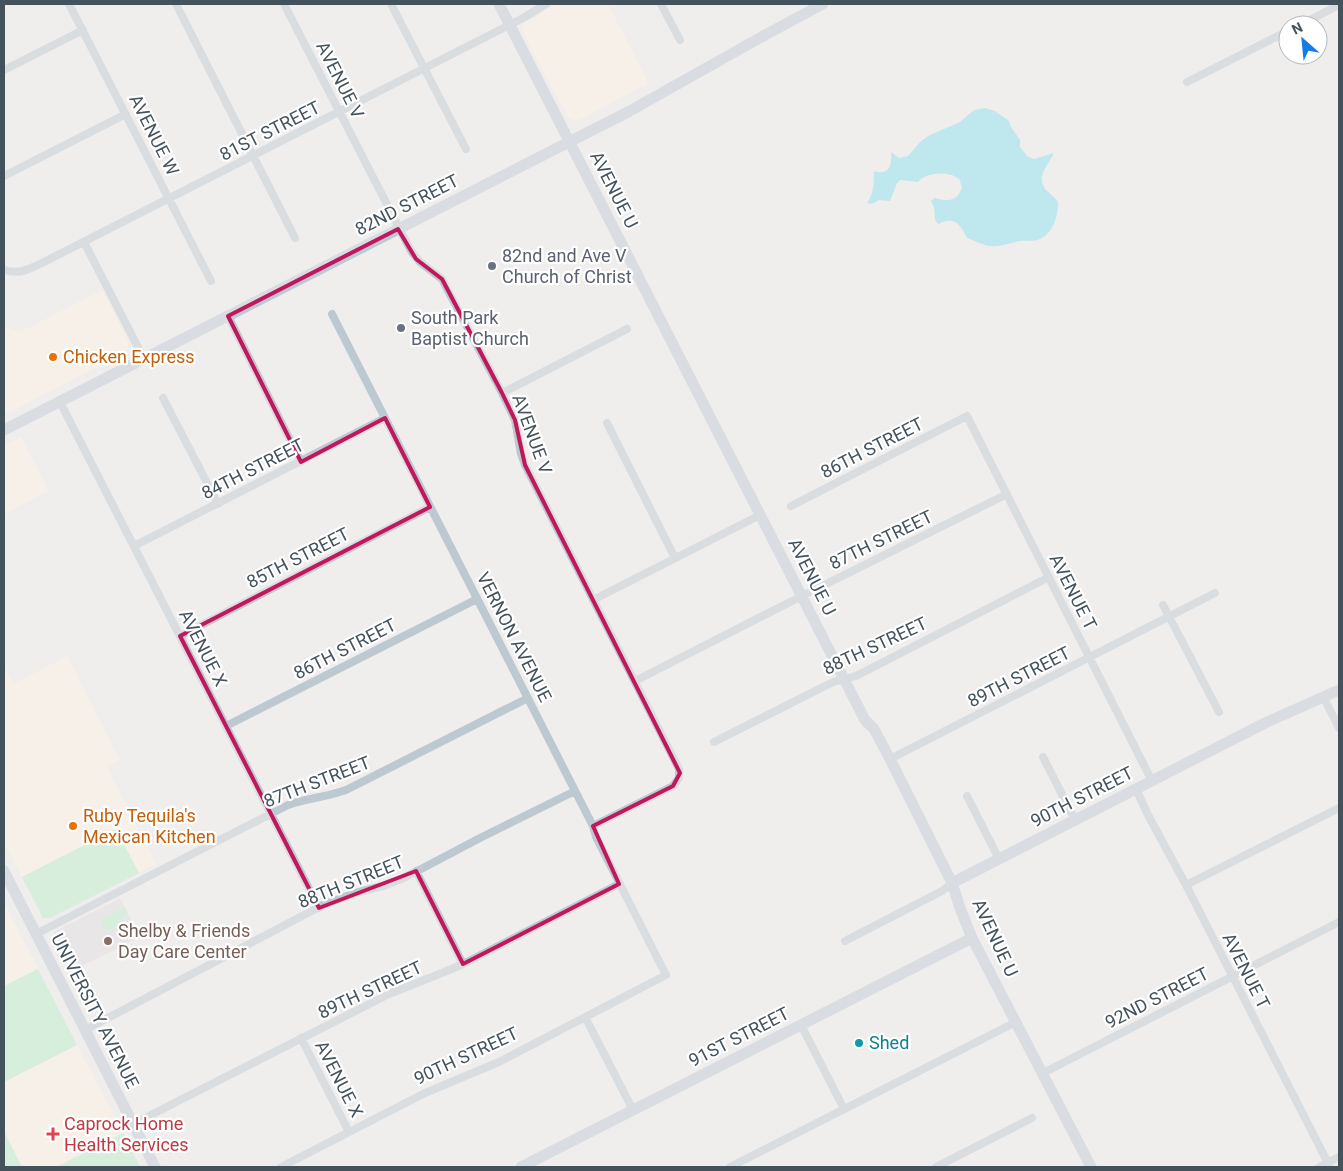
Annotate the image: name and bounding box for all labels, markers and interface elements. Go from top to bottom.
north arrow [1278,15,1328,65]
text: N [1289,19,1305,38]
street label: AVENUE V [312,38,369,122]
street label: AVENUE W [125,91,184,179]
street label: 81ST STREET [216,96,324,165]
street label: AVENUE U [586,148,643,232]
street label: 82ND STREET [352,169,462,240]
place label: 82nd and Ave V Church of Christ [502,245,632,287]
marker: 82nd and Ave V Church of Christ [486,260,498,272]
place label: South Park Baptist Church [411,307,529,349]
marker: South Park Baptist Church [395,322,407,334]
place label: Chicken Express [63,346,195,367]
marker: Chicken Express [47,351,59,363]
street label: AVENUE V [508,391,557,477]
street label: 86TH STREET [817,413,927,482]
street label: 84TH STREET [198,434,308,503]
street label: 87TH STREET [826,505,936,574]
street label: 85TH STREET [243,523,353,592]
street label: AVENUE U [784,535,841,619]
street label: AVENUE T [1045,550,1102,633]
street label: VERNON AVENUE [473,568,556,705]
street label: AVENUE X [175,606,232,690]
street label: 88TH STREET [820,612,930,679]
street label: 86TH STREET [290,614,400,683]
street label: 89TH STREET [964,642,1074,711]
street label: 87TH STREET [261,752,373,811]
street label: 90TH STREET [1027,762,1137,831]
place label: Ruby Tequila's Mexican Kitchen [83,805,216,847]
marker: Ruby Tequila's Mexican Kitchen [67,820,79,832]
street label: 88TH STREET [295,851,407,912]
street label: AVENUE U [968,895,1023,980]
place label: Shelby & Friends Day Care Center [118,920,250,962]
street label: AVENUE T [1218,929,1275,1012]
street label: UNIVERSITY AVENUE [47,930,144,1092]
marker: Shelby & Friends Day Care Center [102,935,114,947]
street label: 89TH STREET [315,956,425,1023]
street label: 92ND STREET [1102,962,1212,1033]
street label: 91ST STREET [685,1002,793,1071]
street label: 90TH STREET [411,1022,521,1089]
place label: Shed [869,1032,909,1053]
street label: AVENUE X [311,1037,368,1121]
marker: Shed [853,1037,865,1049]
place label: Caprock Home Health Services [64,1113,189,1155]
marker: Caprock Home Health Services [46,1127,60,1141]

